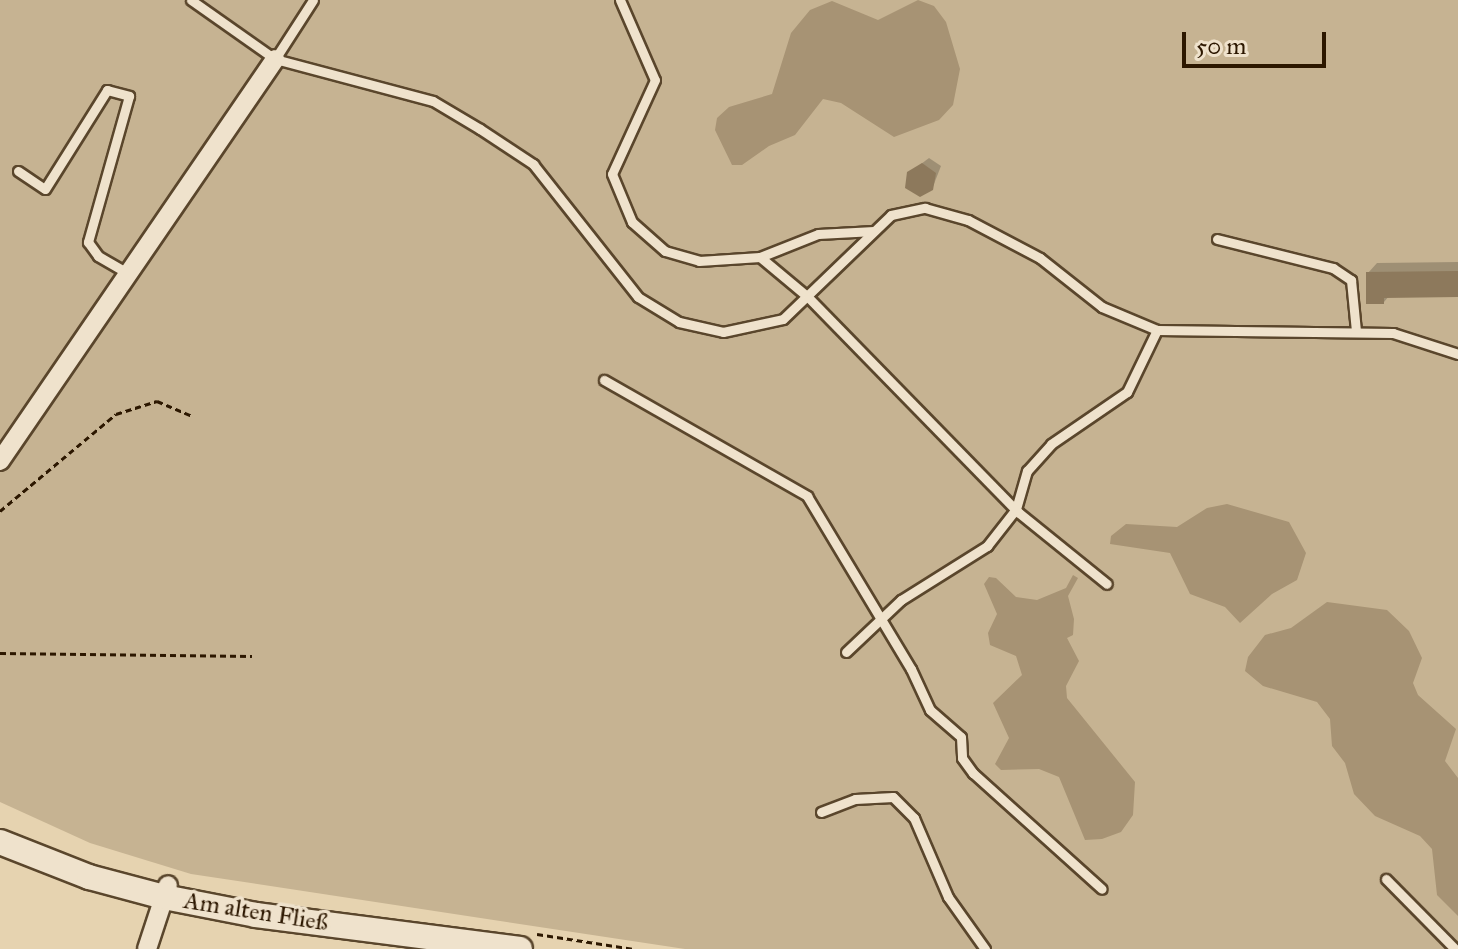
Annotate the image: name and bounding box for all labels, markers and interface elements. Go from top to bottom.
scale bar [1186,16,1330,66]
text: 50 m [1196,31,1246,61]
street label: Am alten Fließ [182,886,330,938]

